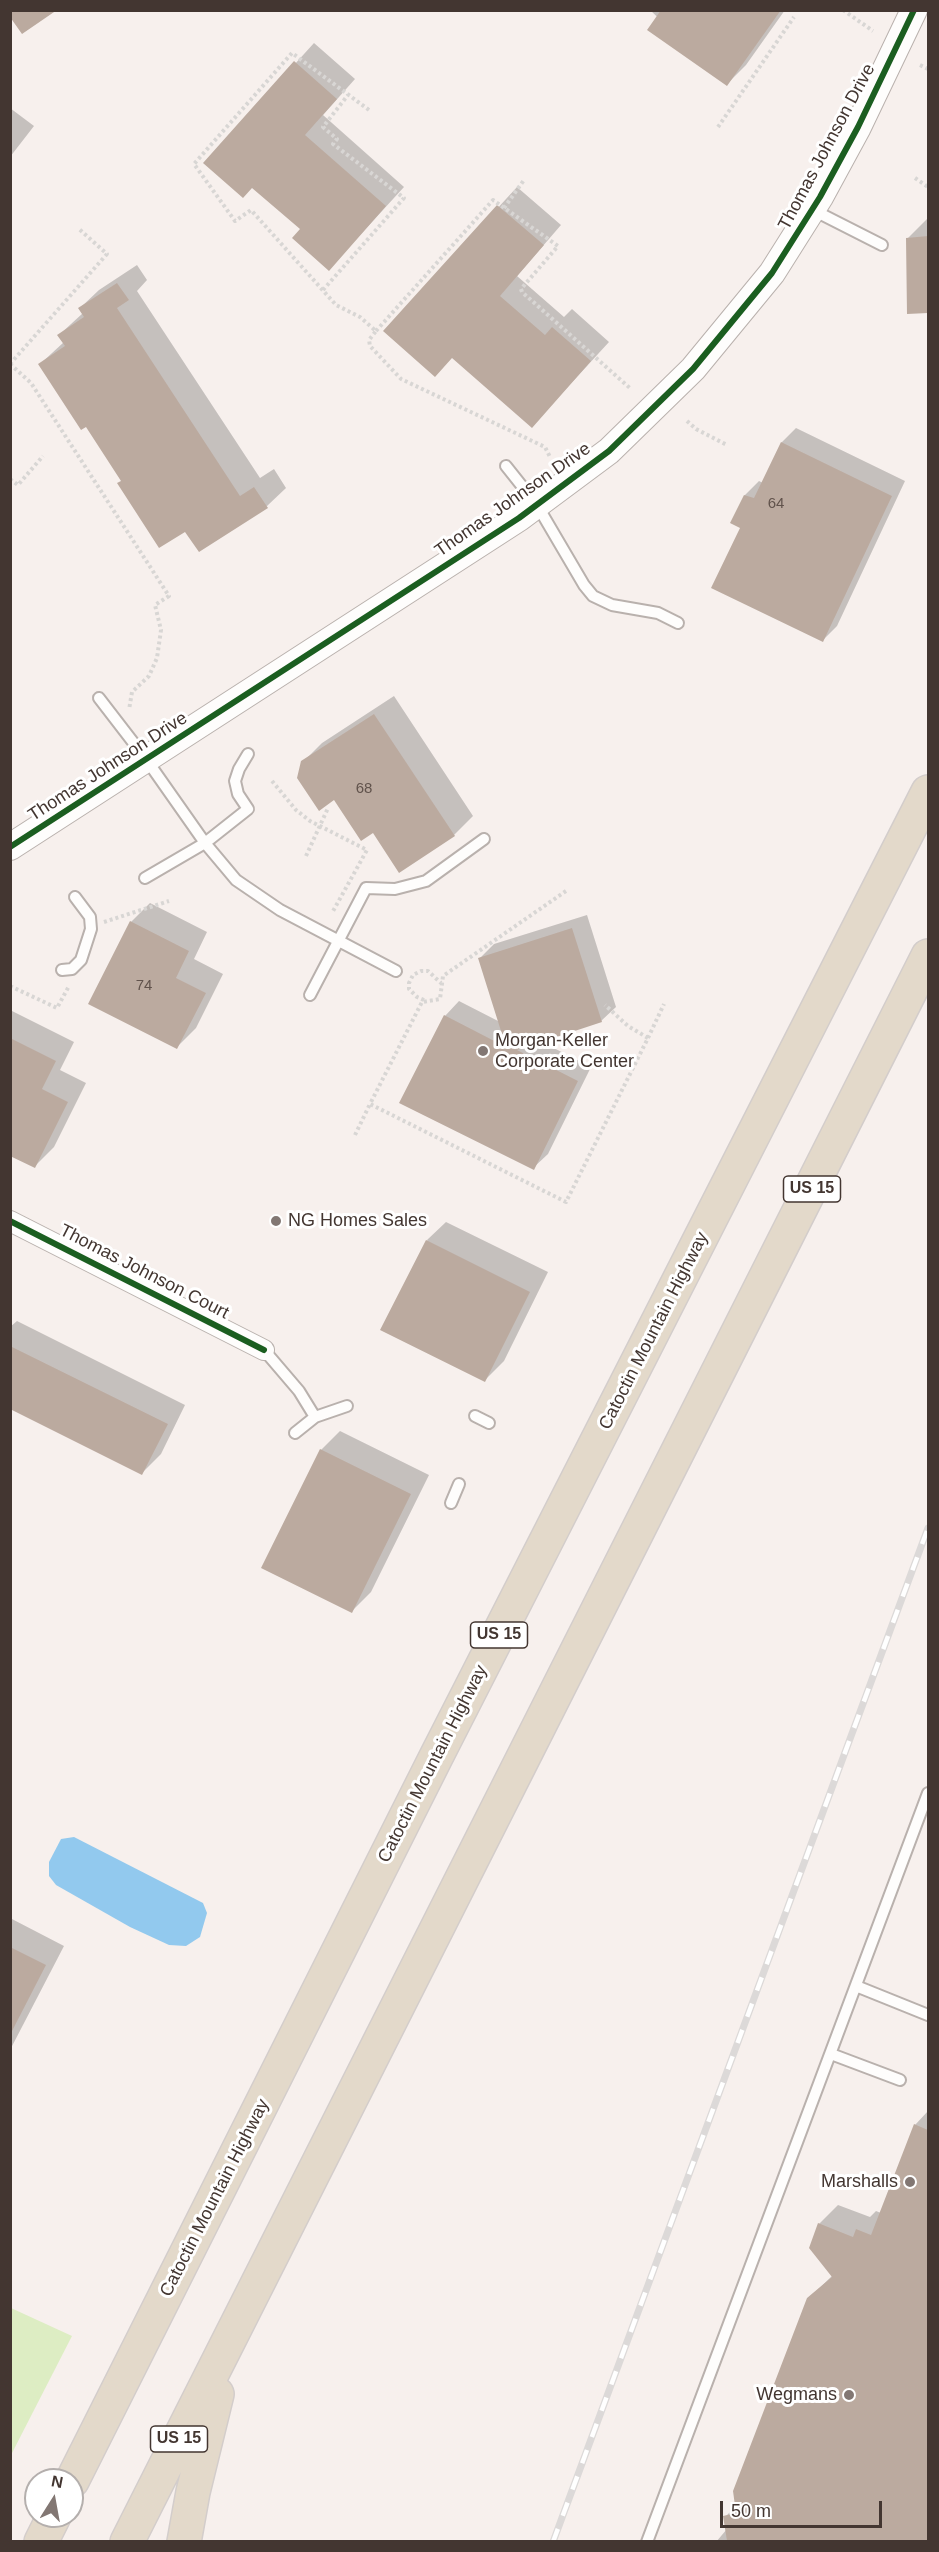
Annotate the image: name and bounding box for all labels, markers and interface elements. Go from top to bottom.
street label: Thomas Johnson Drive [774,60,880,234]
street label: Thomas Johnson Drive [431,438,595,562]
house number: 64 [768,495,784,513]
street label: Thomas Johnson Drive [25,708,191,826]
house number: 68 [356,780,372,798]
house number: 74 [136,977,152,995]
place label: Morgan-Keller Corporate Center [495,1030,634,1072]
marker: Morgan-Keller Corporate Center [476,1044,490,1058]
road number: US 15 [784,1176,840,1202]
place label: NG Homes Sales [288,1210,427,1232]
marker: NG Homes Sales [269,1214,283,1228]
street label: Thomas Johnson Court [56,1220,232,1324]
street label: Catoctin Mountain Highway [595,1228,713,1434]
road number: US 15 [470,1622,528,1648]
street label: Catoctin Mountain Highway [374,1661,492,1867]
street label: Catoctin Mountain Highway [156,2095,274,2301]
place label: Marshalls [821,2171,898,2193]
marker: Marshalls [903,2175,917,2189]
place label: Wegmans [756,2384,837,2406]
marker: Wegmans [842,2388,856,2402]
road number: US 15 [150,2426,207,2452]
north arrow [24,2468,84,2528]
text: N [50,2472,64,2491]
scale bar [723,2489,885,2527]
text: 50 m [731,2501,771,2521]

